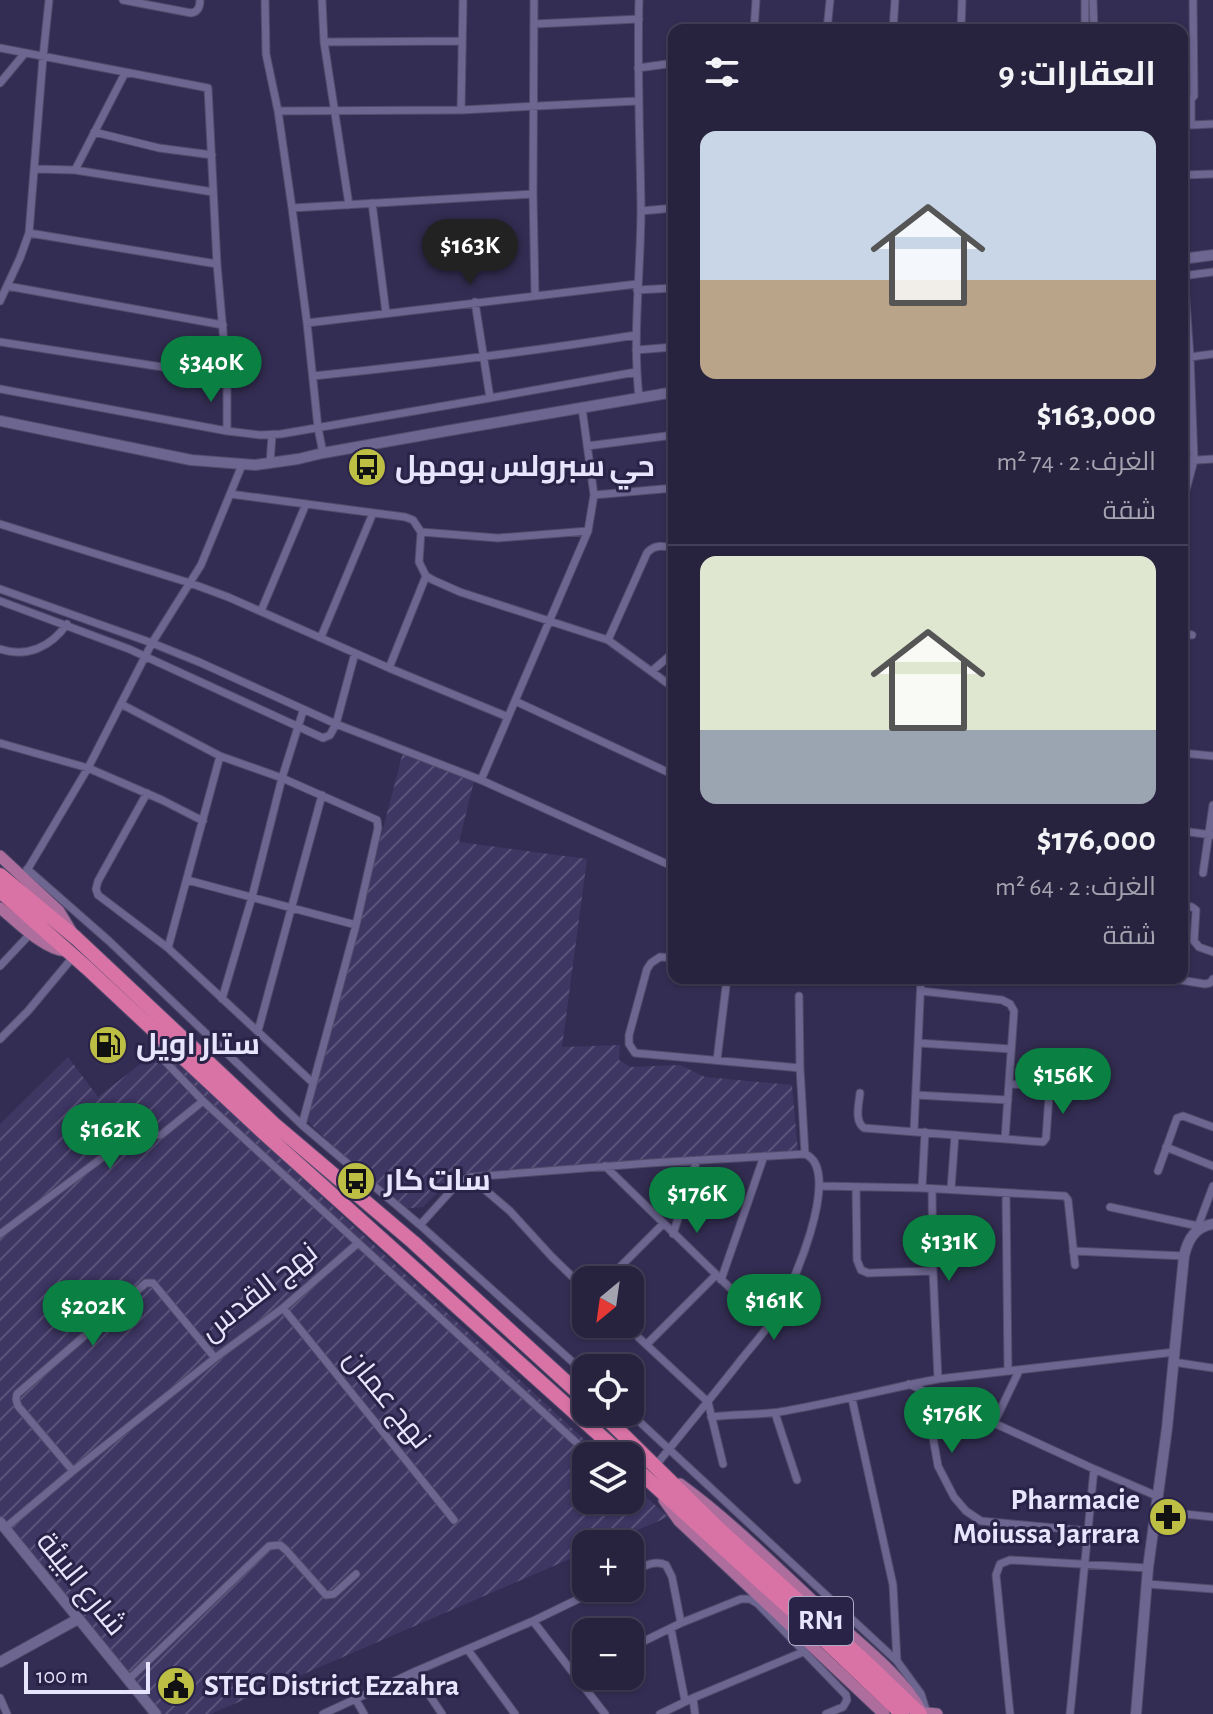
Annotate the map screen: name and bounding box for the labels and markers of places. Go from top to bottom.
pin: $163K [414,219,526,287]
pin: $340K [155,336,267,404]
bus stop icon: حي سبرولس بومهل [346,446,388,488]
place label: حي سبرولس بومهل [395,452,655,490]
fuel station icon: ستار اويل [87,1024,129,1066]
place label: ستار اويل [136,1030,260,1062]
pin: $156K [1007,1048,1119,1116]
pin: $162K [54,1103,166,1171]
bus stop icon: سات كار [335,1160,377,1202]
place label: سات كار [383,1166,491,1197]
pin: $176K [641,1167,753,1235]
pin: $131K [893,1215,1005,1283]
pin: $161K [718,1274,830,1342]
pin: $202K [37,1280,149,1348]
pin: $176K [896,1387,1008,1455]
place label: Pharmacie Moiussa Jarrara [953,1485,1140,1549]
pharmacy icon: Pharmacie Moiussa Jarrara [1147,1496,1189,1538]
public building icon: STEG District Ezzahra [155,1665,197,1707]
place label: STEG District Ezzahra [204,1671,460,1701]

